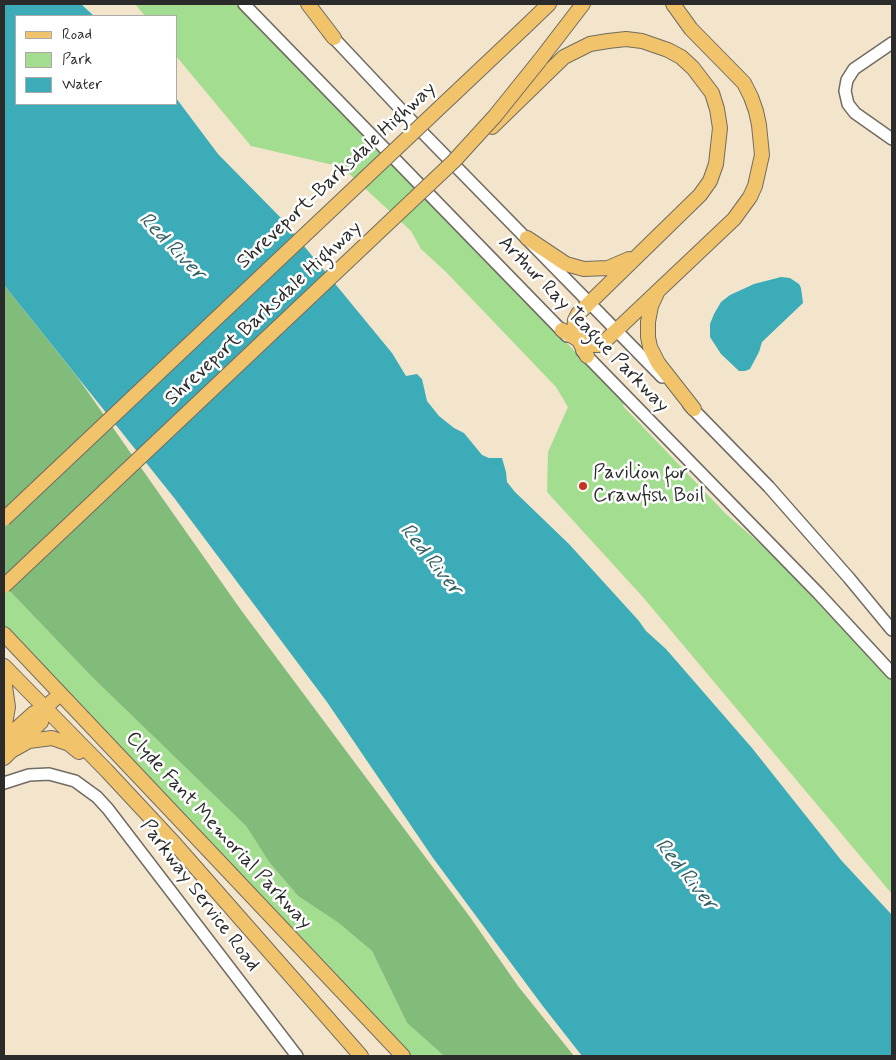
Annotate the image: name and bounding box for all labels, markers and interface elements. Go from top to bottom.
legend [15,15,178,105]
text: Road [62,25,92,45]
text: Park [62,50,92,70]
text: Water [62,75,102,95]
street label: Shreveport-Barksdale Highway [233,77,441,275]
water label: Red River [132,208,210,286]
street label: Shreveport Barksdale Highway [161,217,367,411]
street label: Arthur Ray Teague Parkway [492,232,674,418]
place label: Pavilion for Crawfish Boil [593,462,704,509]
marker: Pavilion for Crawfish Boil [577,480,589,492]
water label: Red River [393,519,467,601]
street label: Clyde Fant Memorial Parkway [120,727,316,935]
street label: Parkway Service Road [134,815,264,977]
water label: Red River [648,834,722,916]

